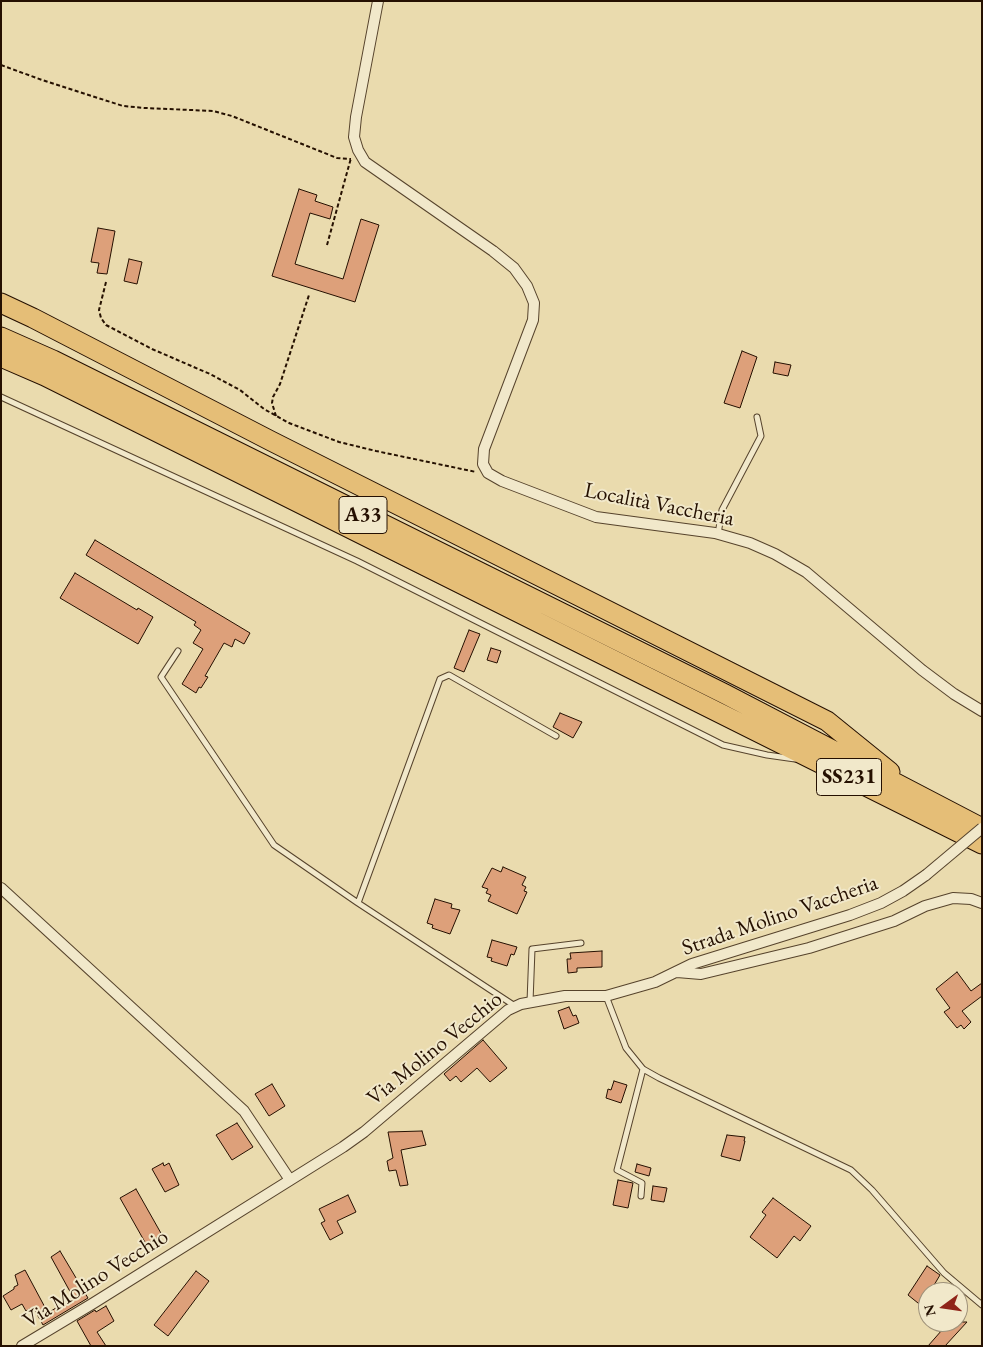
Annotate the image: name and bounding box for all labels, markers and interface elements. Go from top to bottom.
street label: Località Vaccheria [582,478,736,532]
road number: A33 [339,496,387,534]
road number: SS231 [816,759,882,796]
street label: Strada Molino Vaccheria [679,870,881,962]
street label: Via Molino Vecchio [362,986,508,1112]
street label: Via Molino Vecchio [18,1224,174,1334]
north arrow [918,1282,968,1332]
text: N [919,1303,940,1318]

